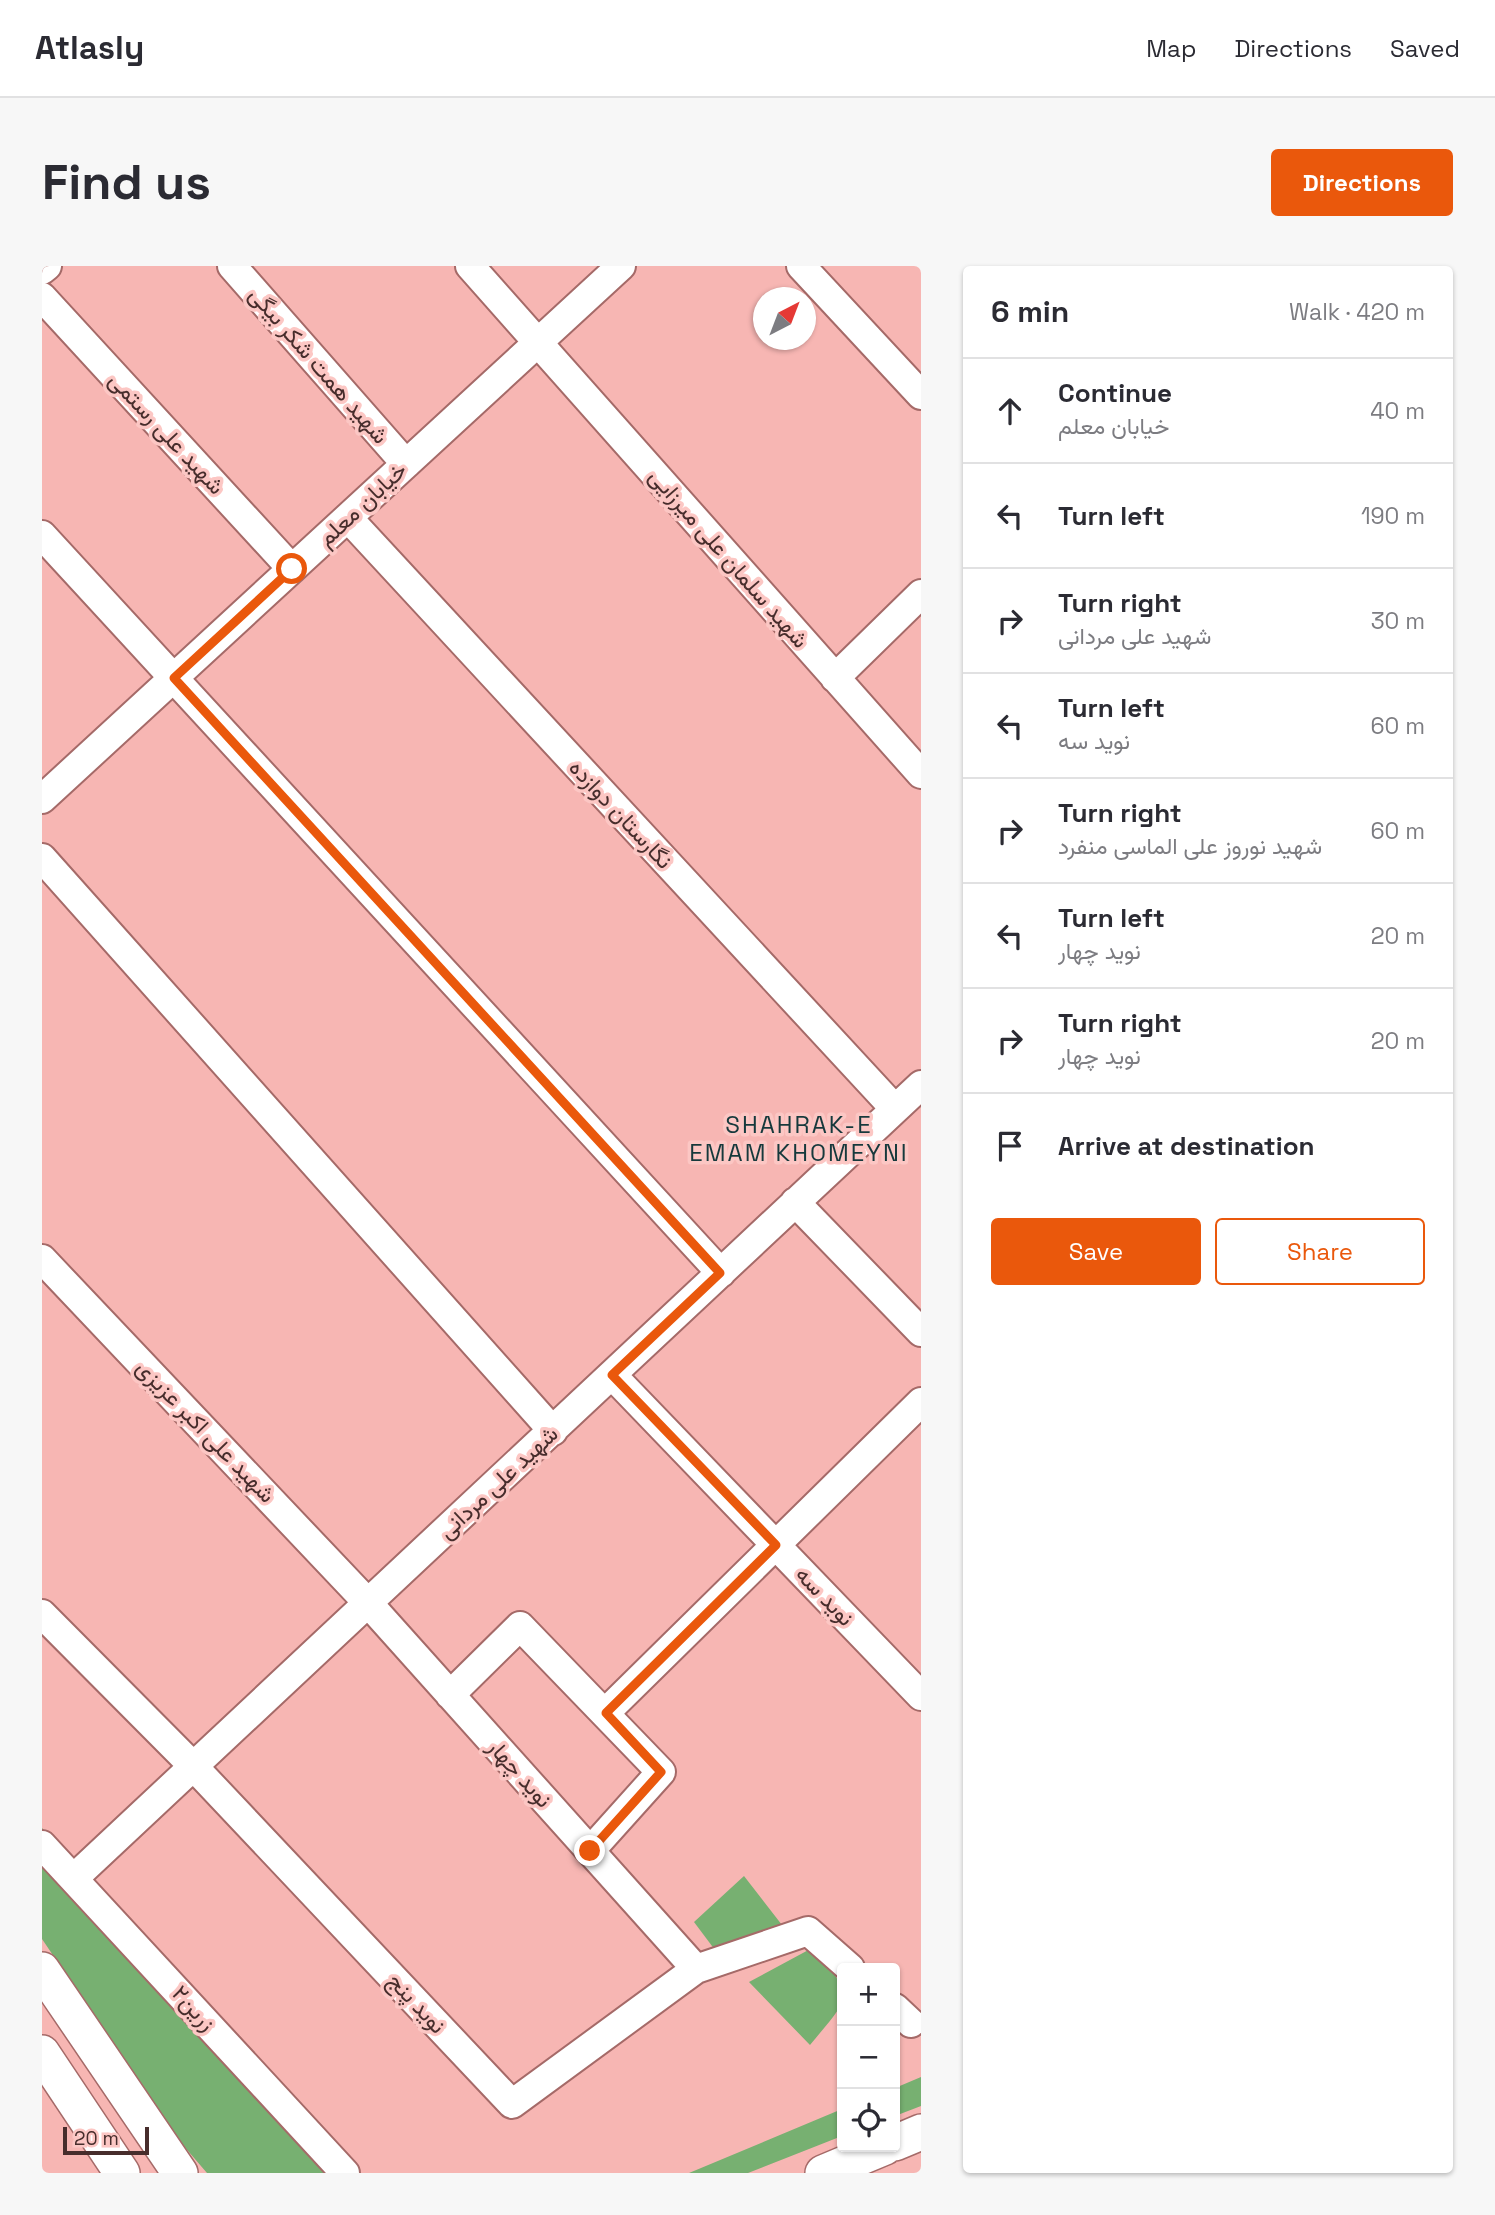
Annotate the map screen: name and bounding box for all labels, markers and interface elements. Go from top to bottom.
text: Atlasly [35,27,144,69]
text: Map [1146,33,1196,64]
text: Directions [1234,33,1352,64]
text: Saved [1390,33,1460,64]
button: Directions [1271,149,1453,216]
text: Find us [42,151,211,213]
street label: شهید همت شکر بیگی [242,280,396,450]
north arrow [753,287,816,350]
text: 6 min [991,292,1069,331]
text: Walk · 420 m [1289,297,1425,327]
street label: شهید علی رستمی [102,365,232,501]
text: Continue [1058,376,1172,410]
icon: ahead [991,392,1029,430]
text: 40 m [1370,396,1425,426]
text: خیابان معلم [1058,411,1169,441]
street label: خیابان معلم [311,455,413,553]
street label: شهید سلمان علی میرزایی [643,462,815,654]
icon: left [991,497,1029,535]
text: Turn left [1058,499,1165,533]
text: 190 m [1361,501,1425,531]
route start [276,553,307,584]
text: Turn right [1058,586,1182,620]
icon: right [991,602,1029,640]
text: 30 m [1371,606,1425,636]
text: شهید علی مردانی [1058,621,1211,651]
text: Turn left [1058,691,1165,725]
icon: left [991,707,1029,745]
text: 60 m [1370,711,1425,741]
text: نوید سه [1058,726,1130,756]
street label: نگارستان دوازده [563,753,679,875]
text: Turn right [1058,796,1182,830]
icon: right [991,812,1029,850]
text: 60 m [1370,816,1425,846]
text: شهید نوروز علی الماسی منفرد [1058,831,1322,861]
text: Turn left [1058,901,1165,935]
icon: left [991,917,1029,955]
text: 20 m [1371,921,1425,951]
text: نوید چهار [1058,936,1141,966]
text: Turn right [1058,1006,1182,1040]
icon: right [991,1022,1029,1060]
text: 20 m [1371,1026,1425,1056]
text: نوید چهار [1058,1041,1141,1071]
district label: SHAHRAK-E EMAM KHOMEYNI [689,1109,909,1168]
icon: arrive [991,1127,1029,1165]
text: Arrive at destination [1058,1129,1315,1163]
button: Save [991,1218,1201,1285]
button: Share [1215,1218,1425,1285]
street label: شهید علی اکبر عزیزی [130,1353,282,1509]
street label: شهید علی مردانی [432,1419,564,1545]
street label: نوید سه [789,1560,861,1632]
street label: نوید چهار [480,1731,559,1814]
route end [574,1835,605,1866]
map controls [837,1963,900,2152]
button: + [837,1963,900,2026]
street label: نوید پنج [380,1966,453,2041]
street label: زرین۲ [165,1979,223,2037]
button: − [837,2026,900,2089]
button: locate [837,2089,900,2152]
scale bar [63,2124,149,2156]
text: 20 m [74,2126,119,2151]

